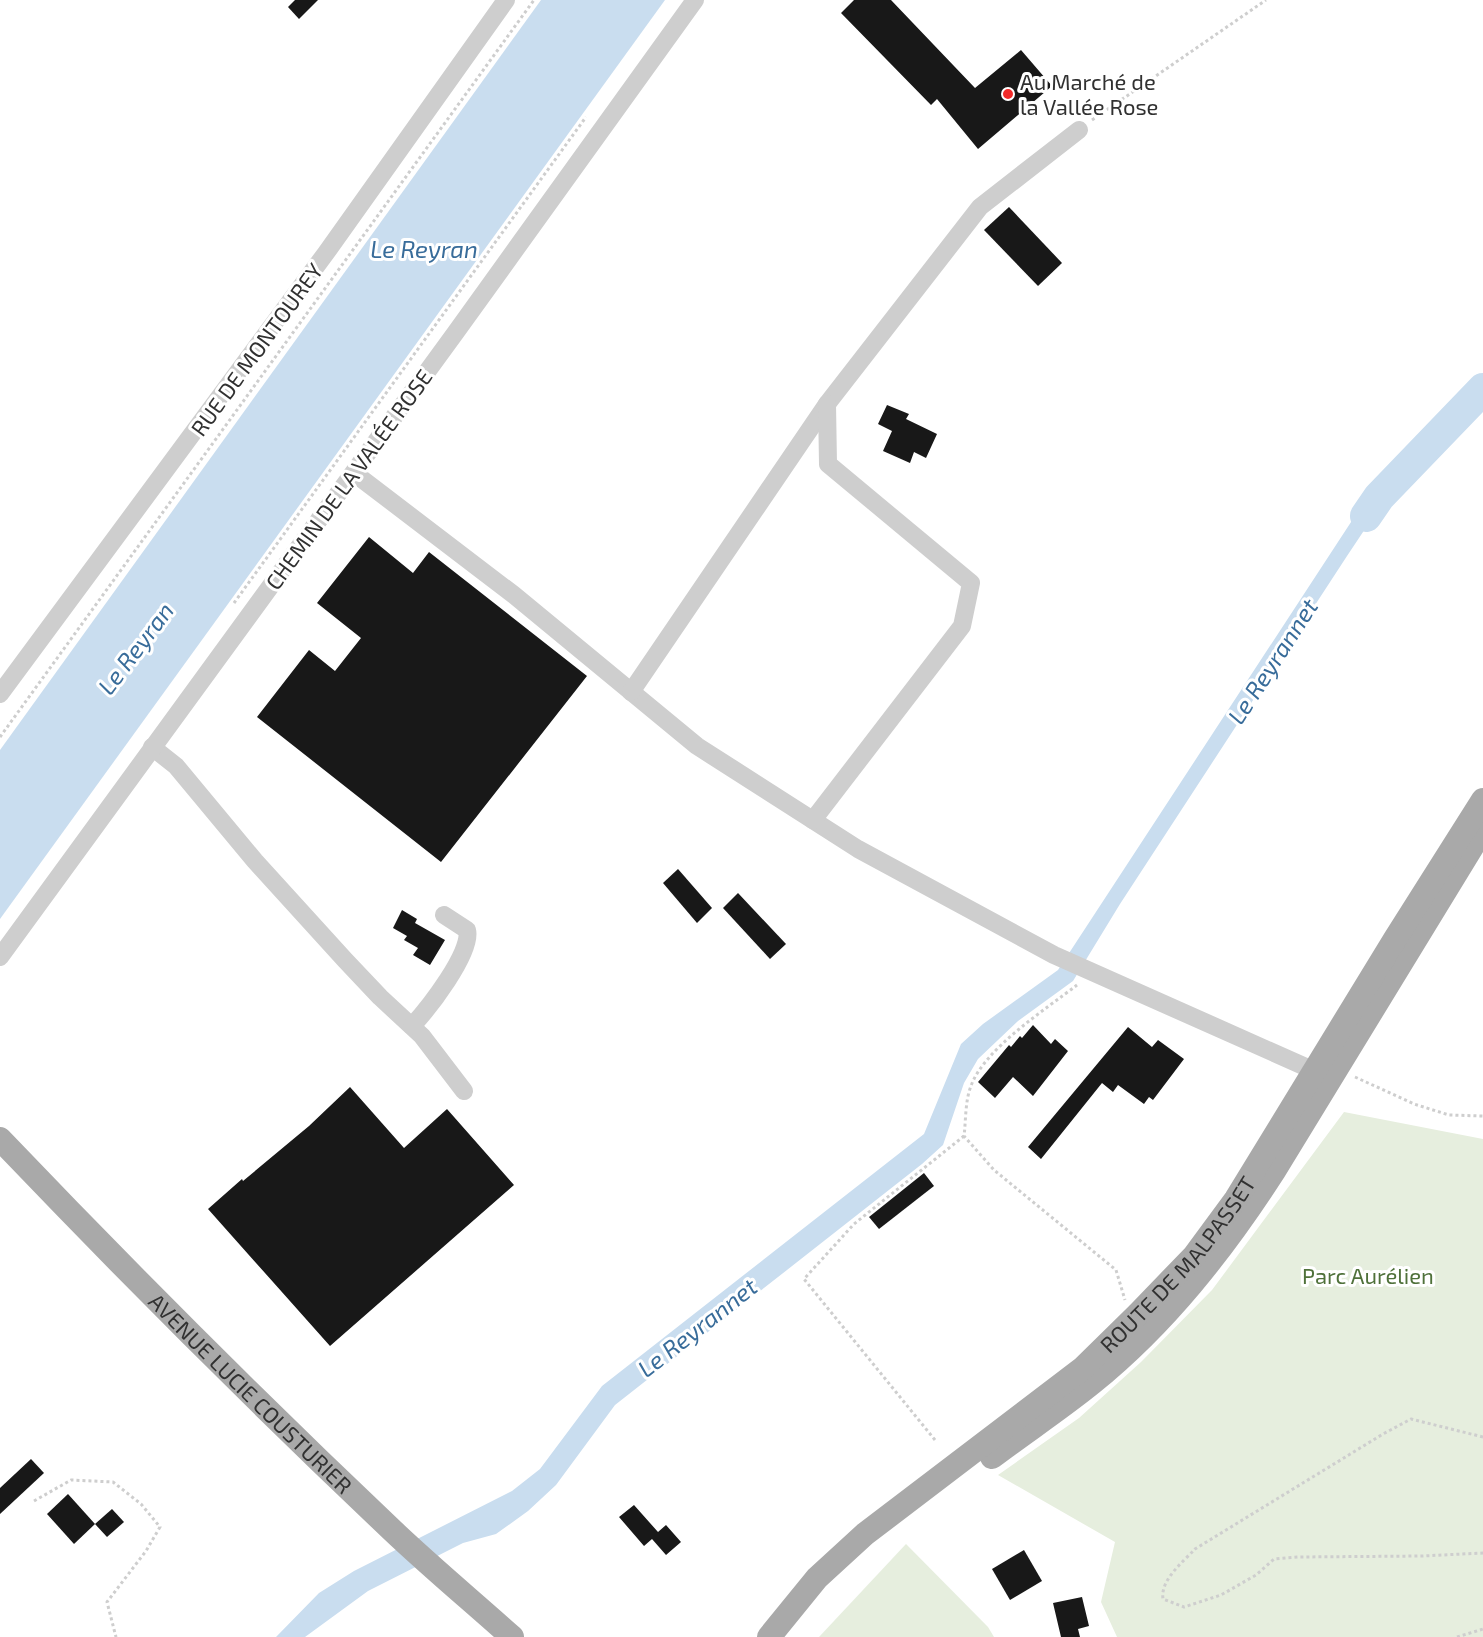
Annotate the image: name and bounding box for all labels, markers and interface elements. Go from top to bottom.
place label: Au Marché de la Vallée Rose [1020,68,1158,119]
marker: Au Marché de la Vallée Rose [1001,87,1015,101]
water label: Le Reyran [370,234,478,263]
street label: RUE DE MONTOUREY [185,257,328,440]
street label: CHEMIN DE LA VALÉE ROSE [259,364,437,594]
water label: Le Reyrannet [1221,592,1324,729]
water label: Le Reyran [91,596,179,700]
street label: ROUTE DE MALPASSET [1094,1171,1260,1357]
park label: Parc Aurélien [1302,1262,1434,1288]
water label: Le Reyrannet [632,1271,763,1383]
street label: AVENUE LUCIE COUSTURIER [144,1288,358,1498]

